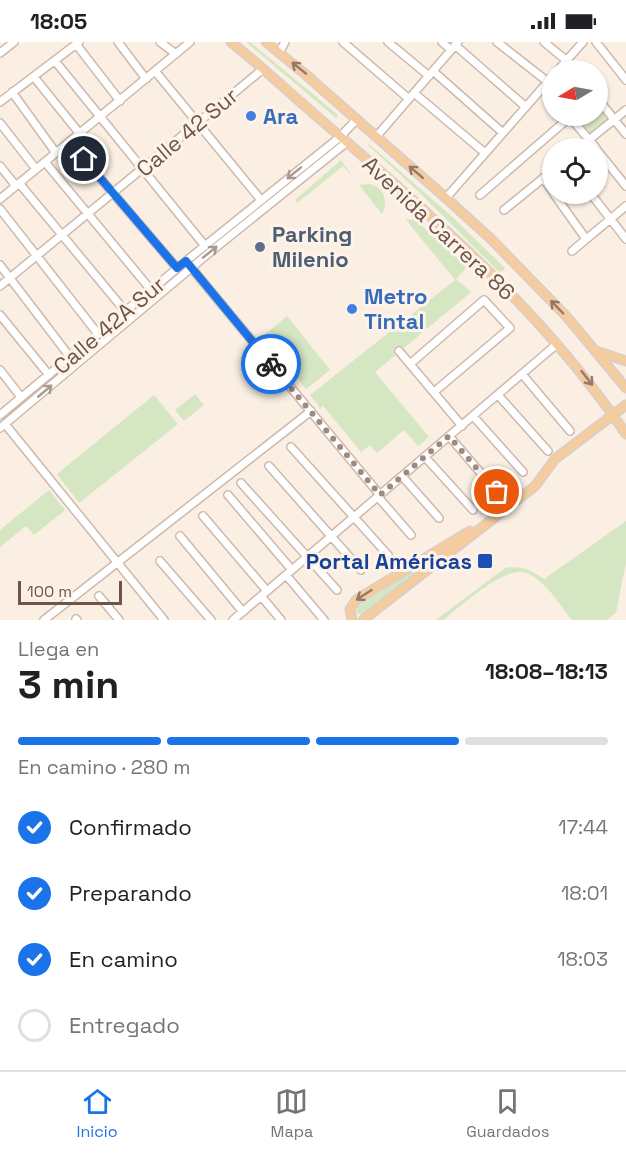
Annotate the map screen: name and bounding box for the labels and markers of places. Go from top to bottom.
place label: Ara [263,102,298,130]
marker: Ara [244,109,258,123]
pin [58,133,109,184]
place label: Parking Milenio [272,220,352,273]
marker: Parking Milenio [253,240,267,254]
place label: Metro Tintal [364,282,428,335]
marker: Metro Tintal [345,302,359,316]
pin [471,466,522,517]
place label: Portal Américas [306,547,472,575]
marker: Portal Américas [476,552,494,570]

